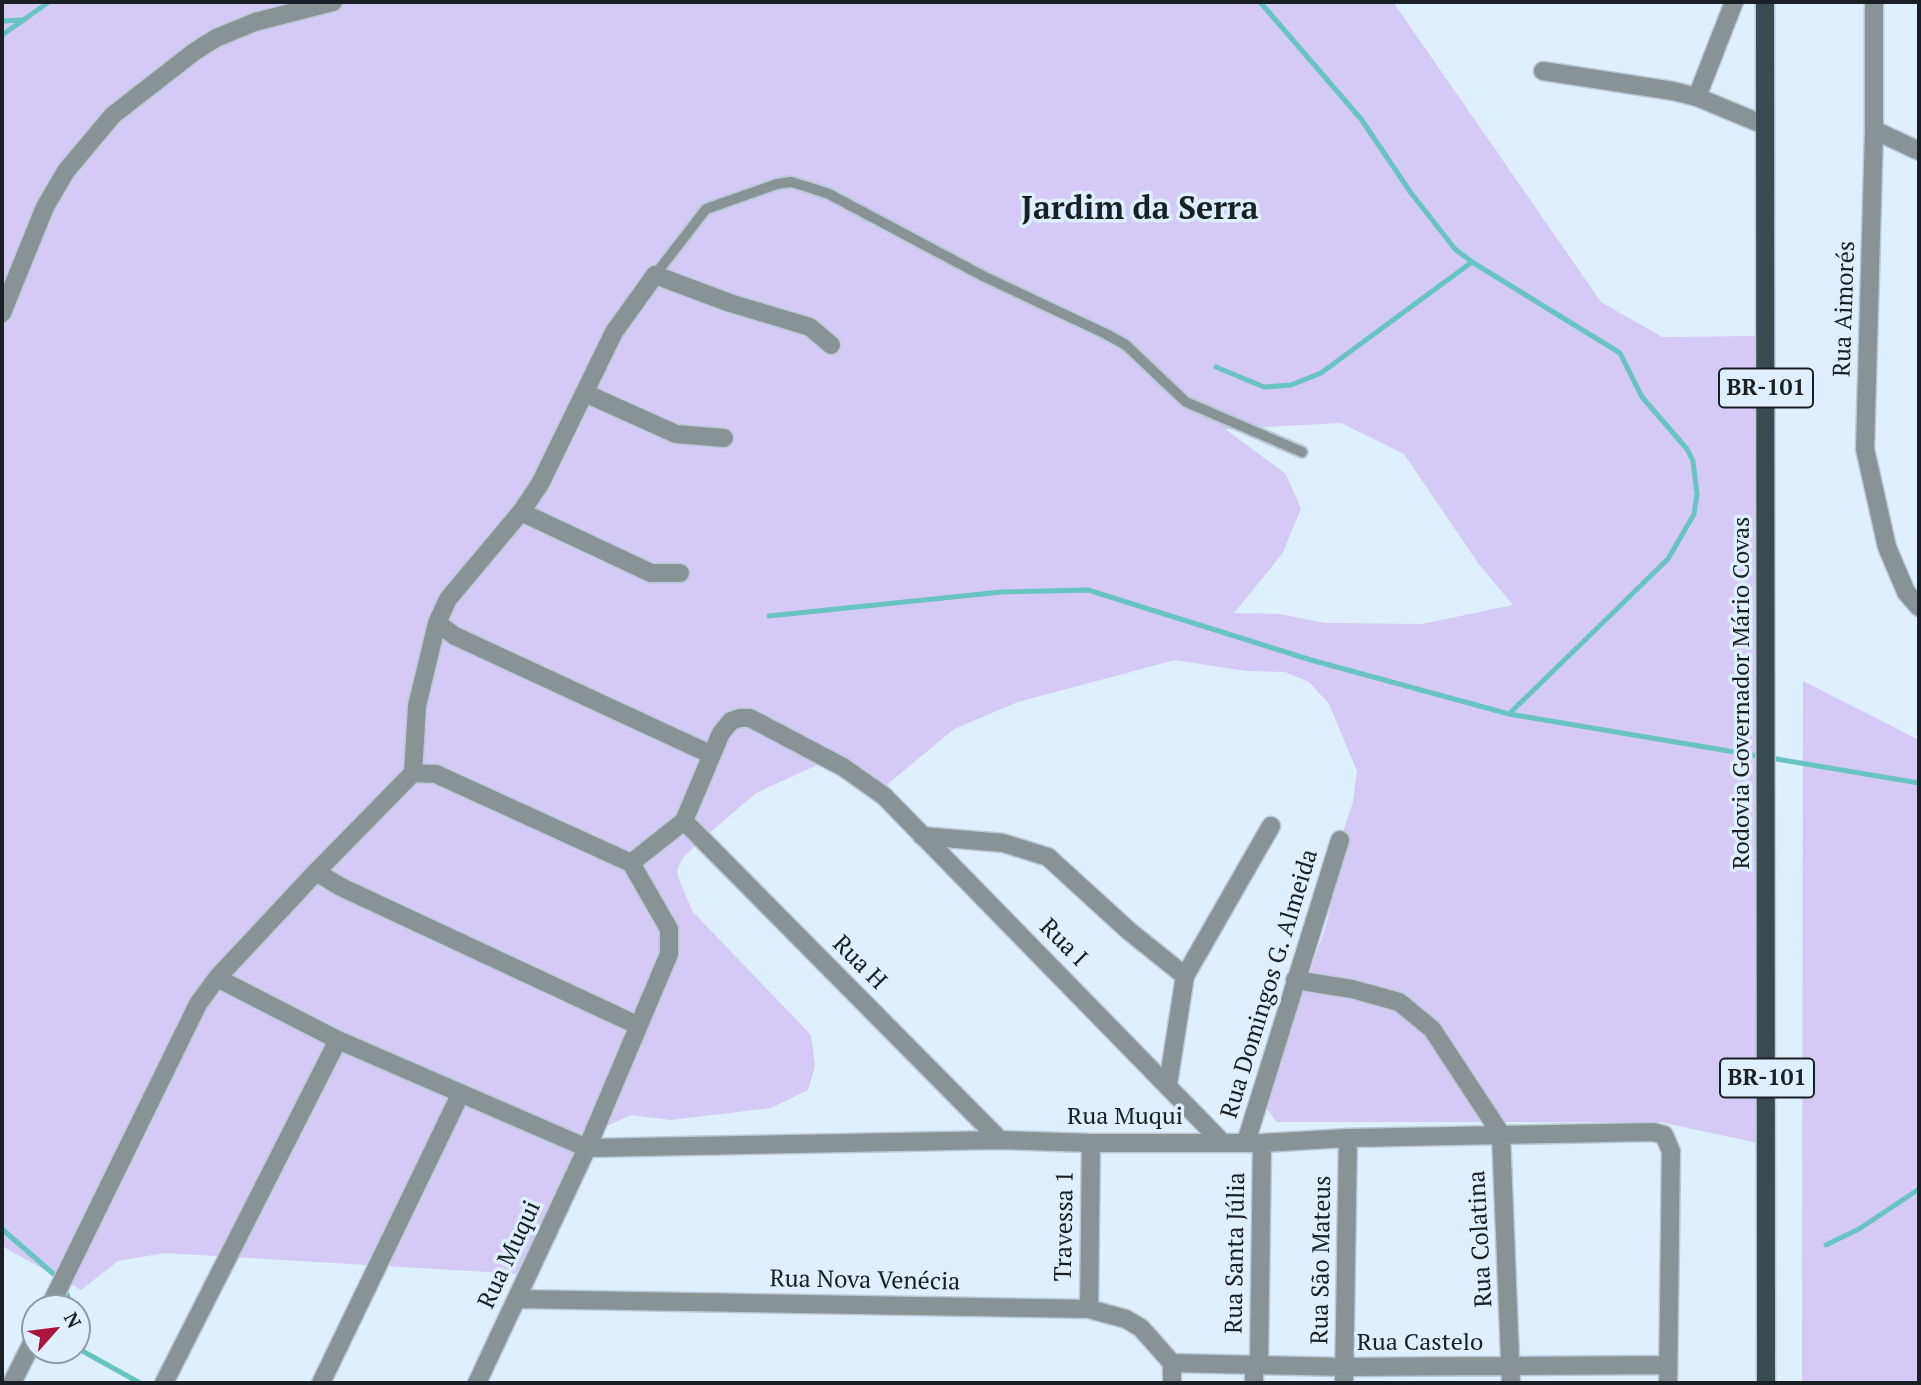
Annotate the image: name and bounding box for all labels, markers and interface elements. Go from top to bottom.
district label: Jardim da Serra [1021,191,1259,229]
street label: Rua Aimorés [1828,240,1862,378]
road number: BR-101 [1719,368,1813,408]
street label: Rodovia Governador Mário Covas [1728,517,1756,869]
street label: Rua Domingos G. Almeida [1215,846,1325,1122]
street label: Rua I [1033,913,1093,973]
street label: Rua H [826,930,892,996]
road number: BR-101 [1720,1058,1814,1098]
street label: Rua Muqui [1067,1103,1183,1131]
street label: Travessa 1 [1050,1170,1080,1282]
street label: Rua Colatina [1463,1170,1499,1308]
street label: Rua Santa Júlia [1220,1172,1252,1334]
street label: Rua São Mateus [1306,1175,1338,1345]
street label: Rua Muqui [472,1196,548,1314]
street label: Rua Nova Venécia [769,1265,961,1297]
north arrow [21,1294,91,1364]
text: N [59,1308,88,1332]
street label: Rua Castelo [1357,1329,1483,1357]

